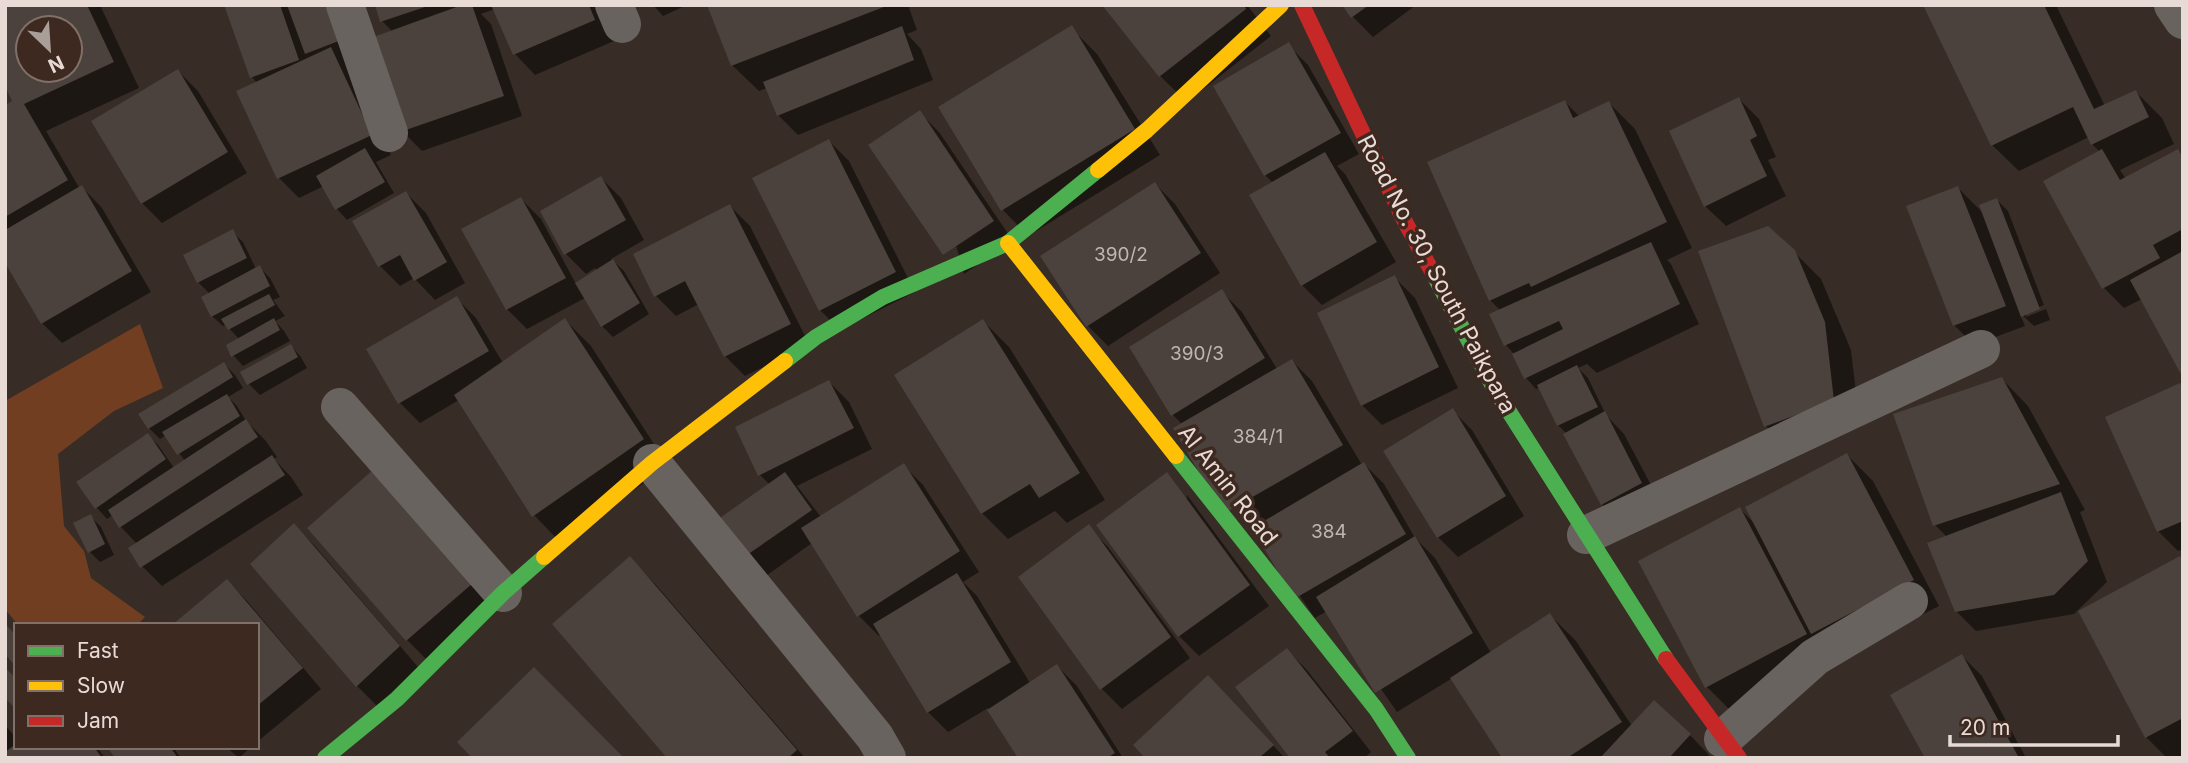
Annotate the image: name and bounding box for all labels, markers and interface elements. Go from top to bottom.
north arrow [14,14,84,84]
text: N [45,50,67,77]
street label: Road No. 30, South Paikpara [1351,130,1523,418]
house number: 390/2 [1094,243,1148,266]
house number: 390/3 [1170,342,1224,365]
street label: Al Amin Road [1172,419,1284,551]
house number: 384/1 [1233,425,1283,448]
house number: 384 [1311,520,1347,543]
legend [14,623,259,749]
text: Fast [77,638,119,663]
text: Slow [77,673,125,698]
scale bar [1950,704,2118,748]
text: Jam [77,708,119,733]
text: 20 m [1960,715,2010,740]

